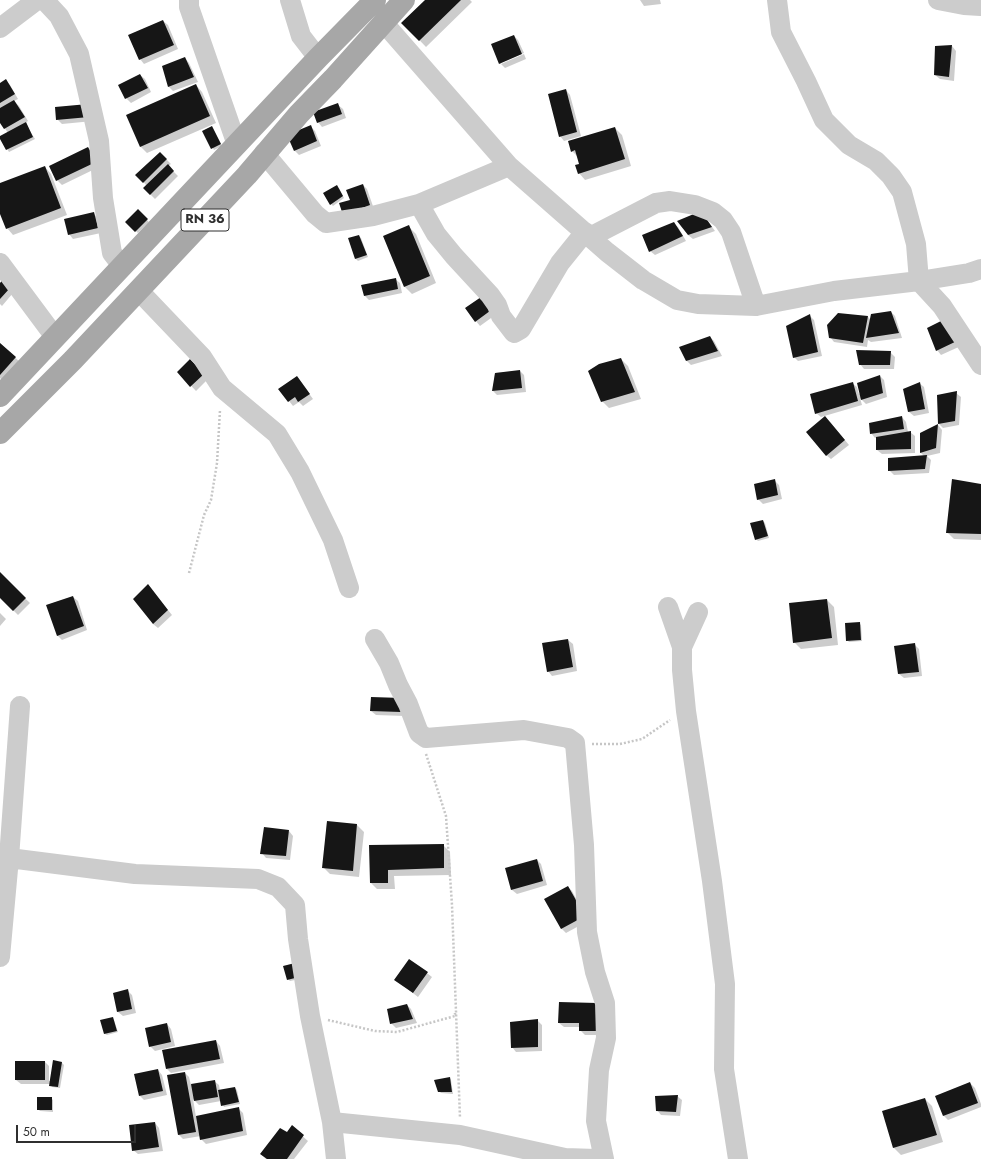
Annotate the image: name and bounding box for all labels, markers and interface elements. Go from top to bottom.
road number: RN 36 [181,209,229,231]
scale bar [18,1117,138,1143]
text: 50 m [23,1123,50,1141]

